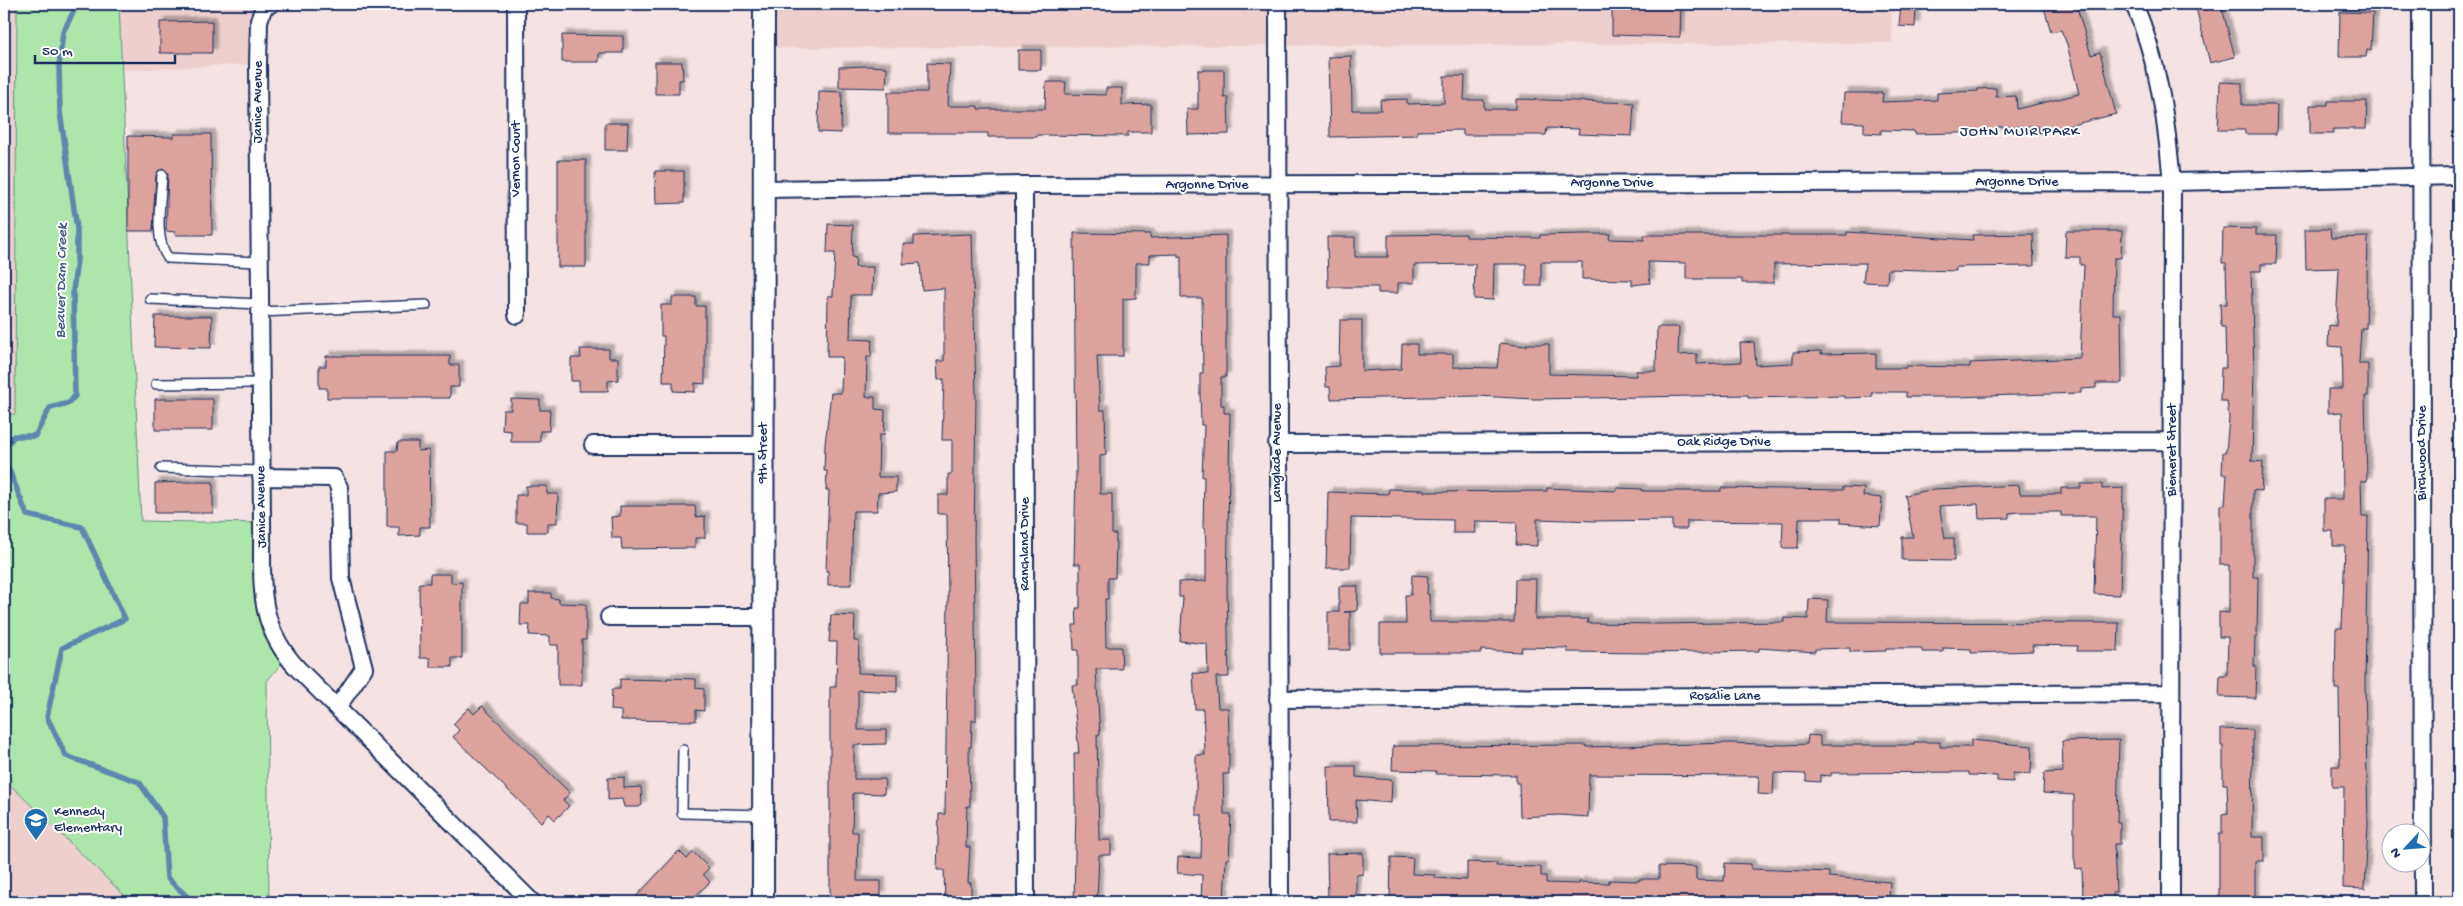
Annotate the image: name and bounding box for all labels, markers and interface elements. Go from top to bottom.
scale bar [35,32,175,64]
text: 50 m [42,43,73,61]
street label: Janice Avenue [250,60,267,143]
street label: Vernon Court [508,120,525,198]
district label: JOHN MUIR PARK [1960,123,2081,141]
street label: Argonne Drive [1976,174,2059,191]
street label: Argonne Drive [1571,175,1654,192]
street label: Argonne Drive [1166,177,1249,194]
water label: Beaver Dam Creek [52,222,72,339]
street label: Biemeret Street [2164,402,2181,498]
street label: Langlade Avenue [1269,403,1286,503]
street label: Birchwood Drive [2414,405,2431,501]
street label: 9th Street [755,421,772,484]
street label: Oak Ridge Drive [1677,434,1771,451]
street label: Janice Avenue [253,465,271,548]
street label: Ranchland Drive [1017,496,1034,591]
street label: Rosalie Lane [1690,688,1761,705]
place label: Kennedy Elementary [54,804,122,837]
school or university icon: Kennedy Elementary [23,807,49,841]
north arrow [2380,824,2430,874]
text: N [2387,845,2406,860]

